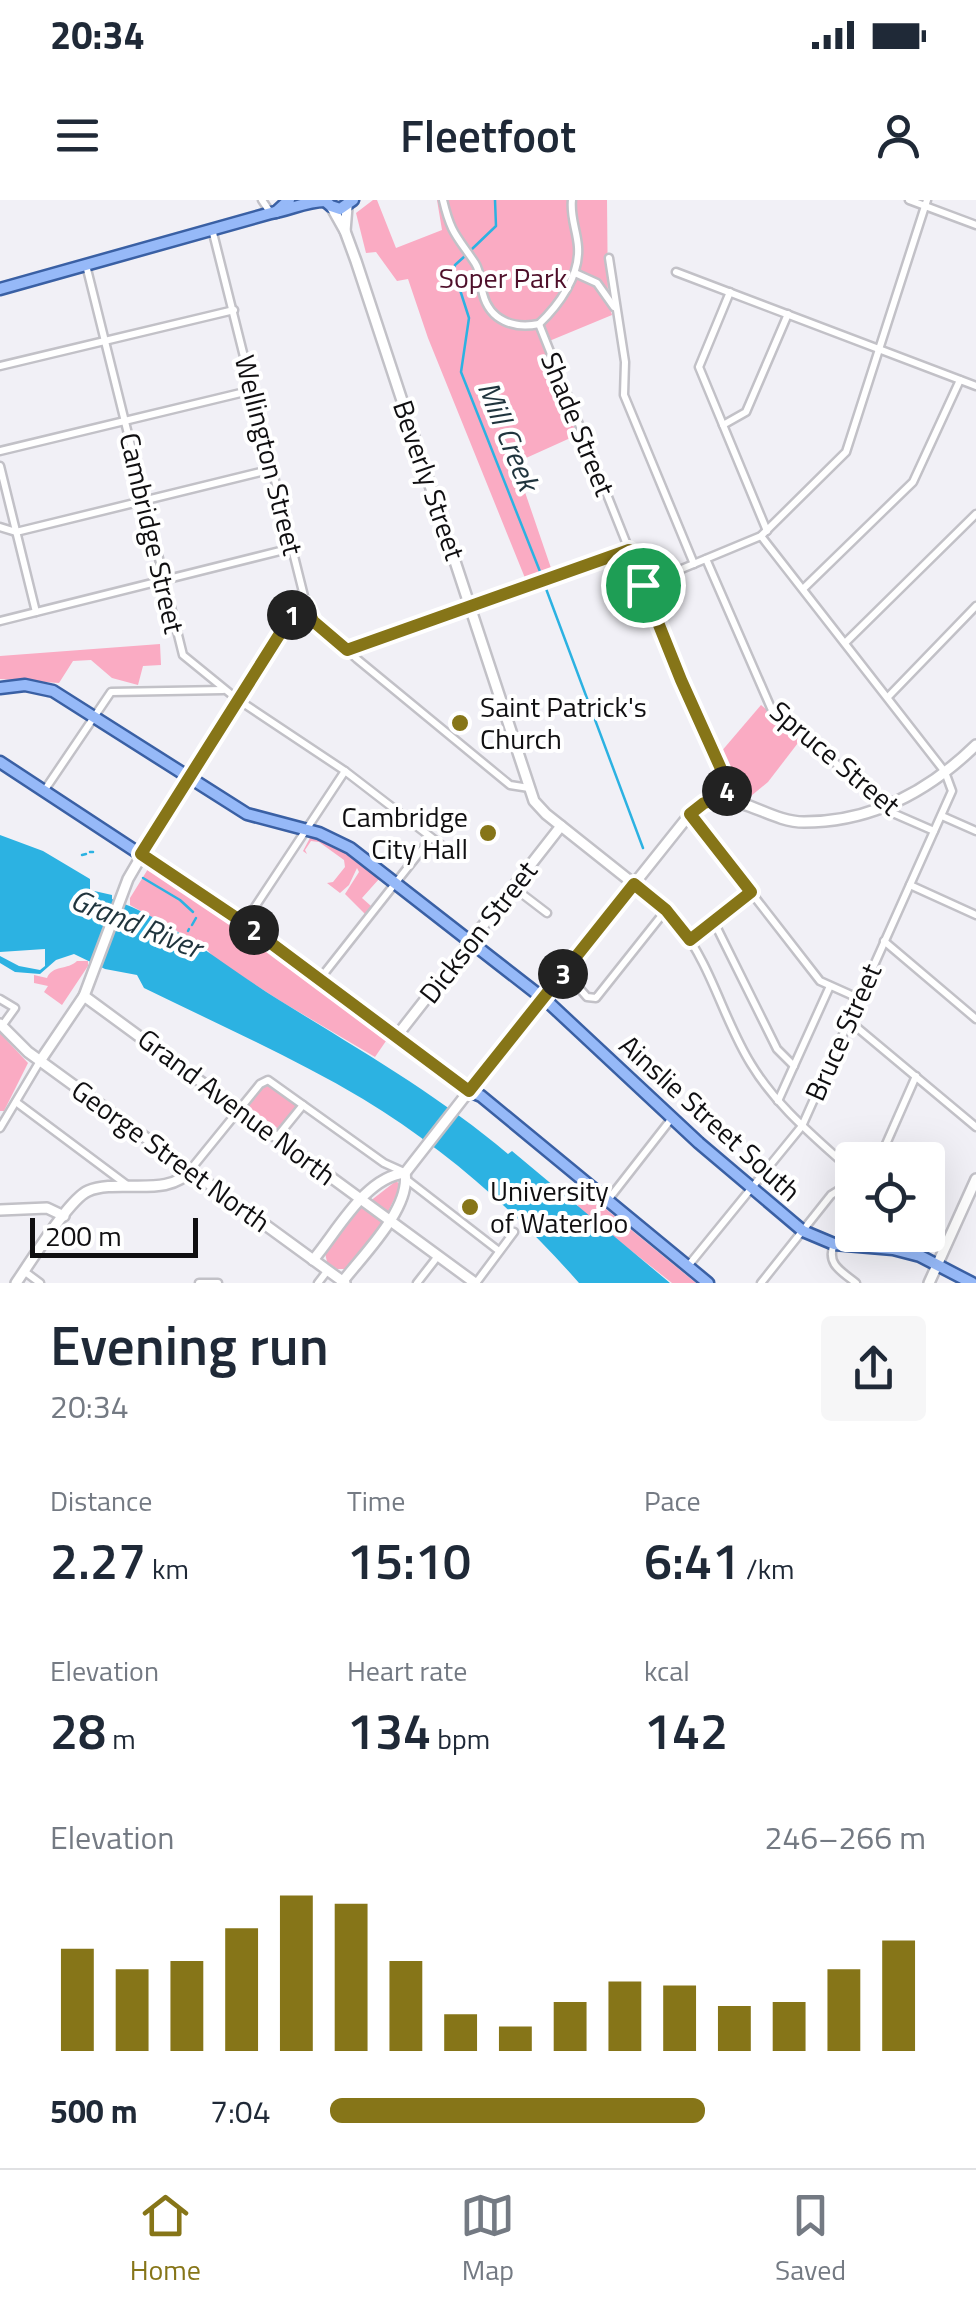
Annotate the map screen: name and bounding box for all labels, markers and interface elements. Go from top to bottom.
text: 20:34 [50,6,145,64]
text: Fleetfoot [400,101,576,169]
icon: menu [50,108,105,163]
icon: person [871,108,926,163]
park label: Soper Park [439,256,567,299]
street label: Shade Street [530,346,627,502]
street label: Wellington Street [224,350,315,560]
water label: Mill Creek [466,374,553,501]
street label: Beverly Street [382,394,477,566]
street label: Cambridge Street [108,428,197,638]
pin [601,543,686,628]
icon: arrive [616,558,671,613]
pin: 1 [267,590,317,640]
text: 1 [284,593,300,636]
place label: Saint Patrick's Church [480,685,647,760]
street label: Spruce Street [761,690,910,825]
marker: Saint Patrick's Church [449,712,471,734]
pin: 4 [702,766,752,816]
text: 4 [719,769,735,812]
place label: Cambridge City Hall [341,795,468,870]
marker: Cambridge City Hall [477,822,499,844]
street label: Dickson Street [408,851,547,1012]
water label: Grand River [64,876,212,971]
pin: 2 [229,905,279,955]
text: 2 [246,908,262,951]
pin: 3 [538,949,588,999]
text: 3 [555,952,571,995]
street label: Bruce Street [793,956,892,1107]
street label: Grand Avenue North [129,1018,346,1196]
street label: Ainslie Street South [610,1024,811,1211]
street label: George Street North [63,1069,280,1243]
map controls [835,1142,945,1252]
button: locate [835,1142,945,1252]
place label: University of Waterloo [490,1169,628,1244]
marker: University of Waterloo [459,1196,481,1218]
scale bar [30,1213,198,1258]
text: 200 m [45,1214,122,1257]
text: Evening run [50,1303,329,1386]
button: share [821,1316,926,1421]
text: 20:34 [50,1382,129,1430]
text: Distance [50,1479,152,1522]
text: Time [347,1479,405,1522]
text: Pace [644,1479,701,1522]
text: 2.27 [50,1522,146,1598]
text: 15:10 [347,1522,471,1598]
text: 6:41 [644,1522,740,1598]
text: km [146,1547,189,1590]
text: /km [740,1547,794,1590]
text: Elevation [50,1649,159,1692]
text: Heart rate [347,1649,467,1692]
text: kcal [644,1649,690,1692]
text: 28 [50,1692,106,1768]
text: 134 [347,1692,431,1768]
text: 142 [644,1692,728,1768]
text: m [106,1717,136,1760]
text: bpm [431,1717,490,1760]
text: Elevation [50,1813,174,1861]
text: 246–266 m [764,1813,926,1861]
text: 500 m [50,2087,138,2135]
text: 7:04 [210,2087,271,2135]
tab: Home [130,2188,201,2291]
tab: Map [460,2188,515,2291]
tab: Saved [775,2188,846,2291]

